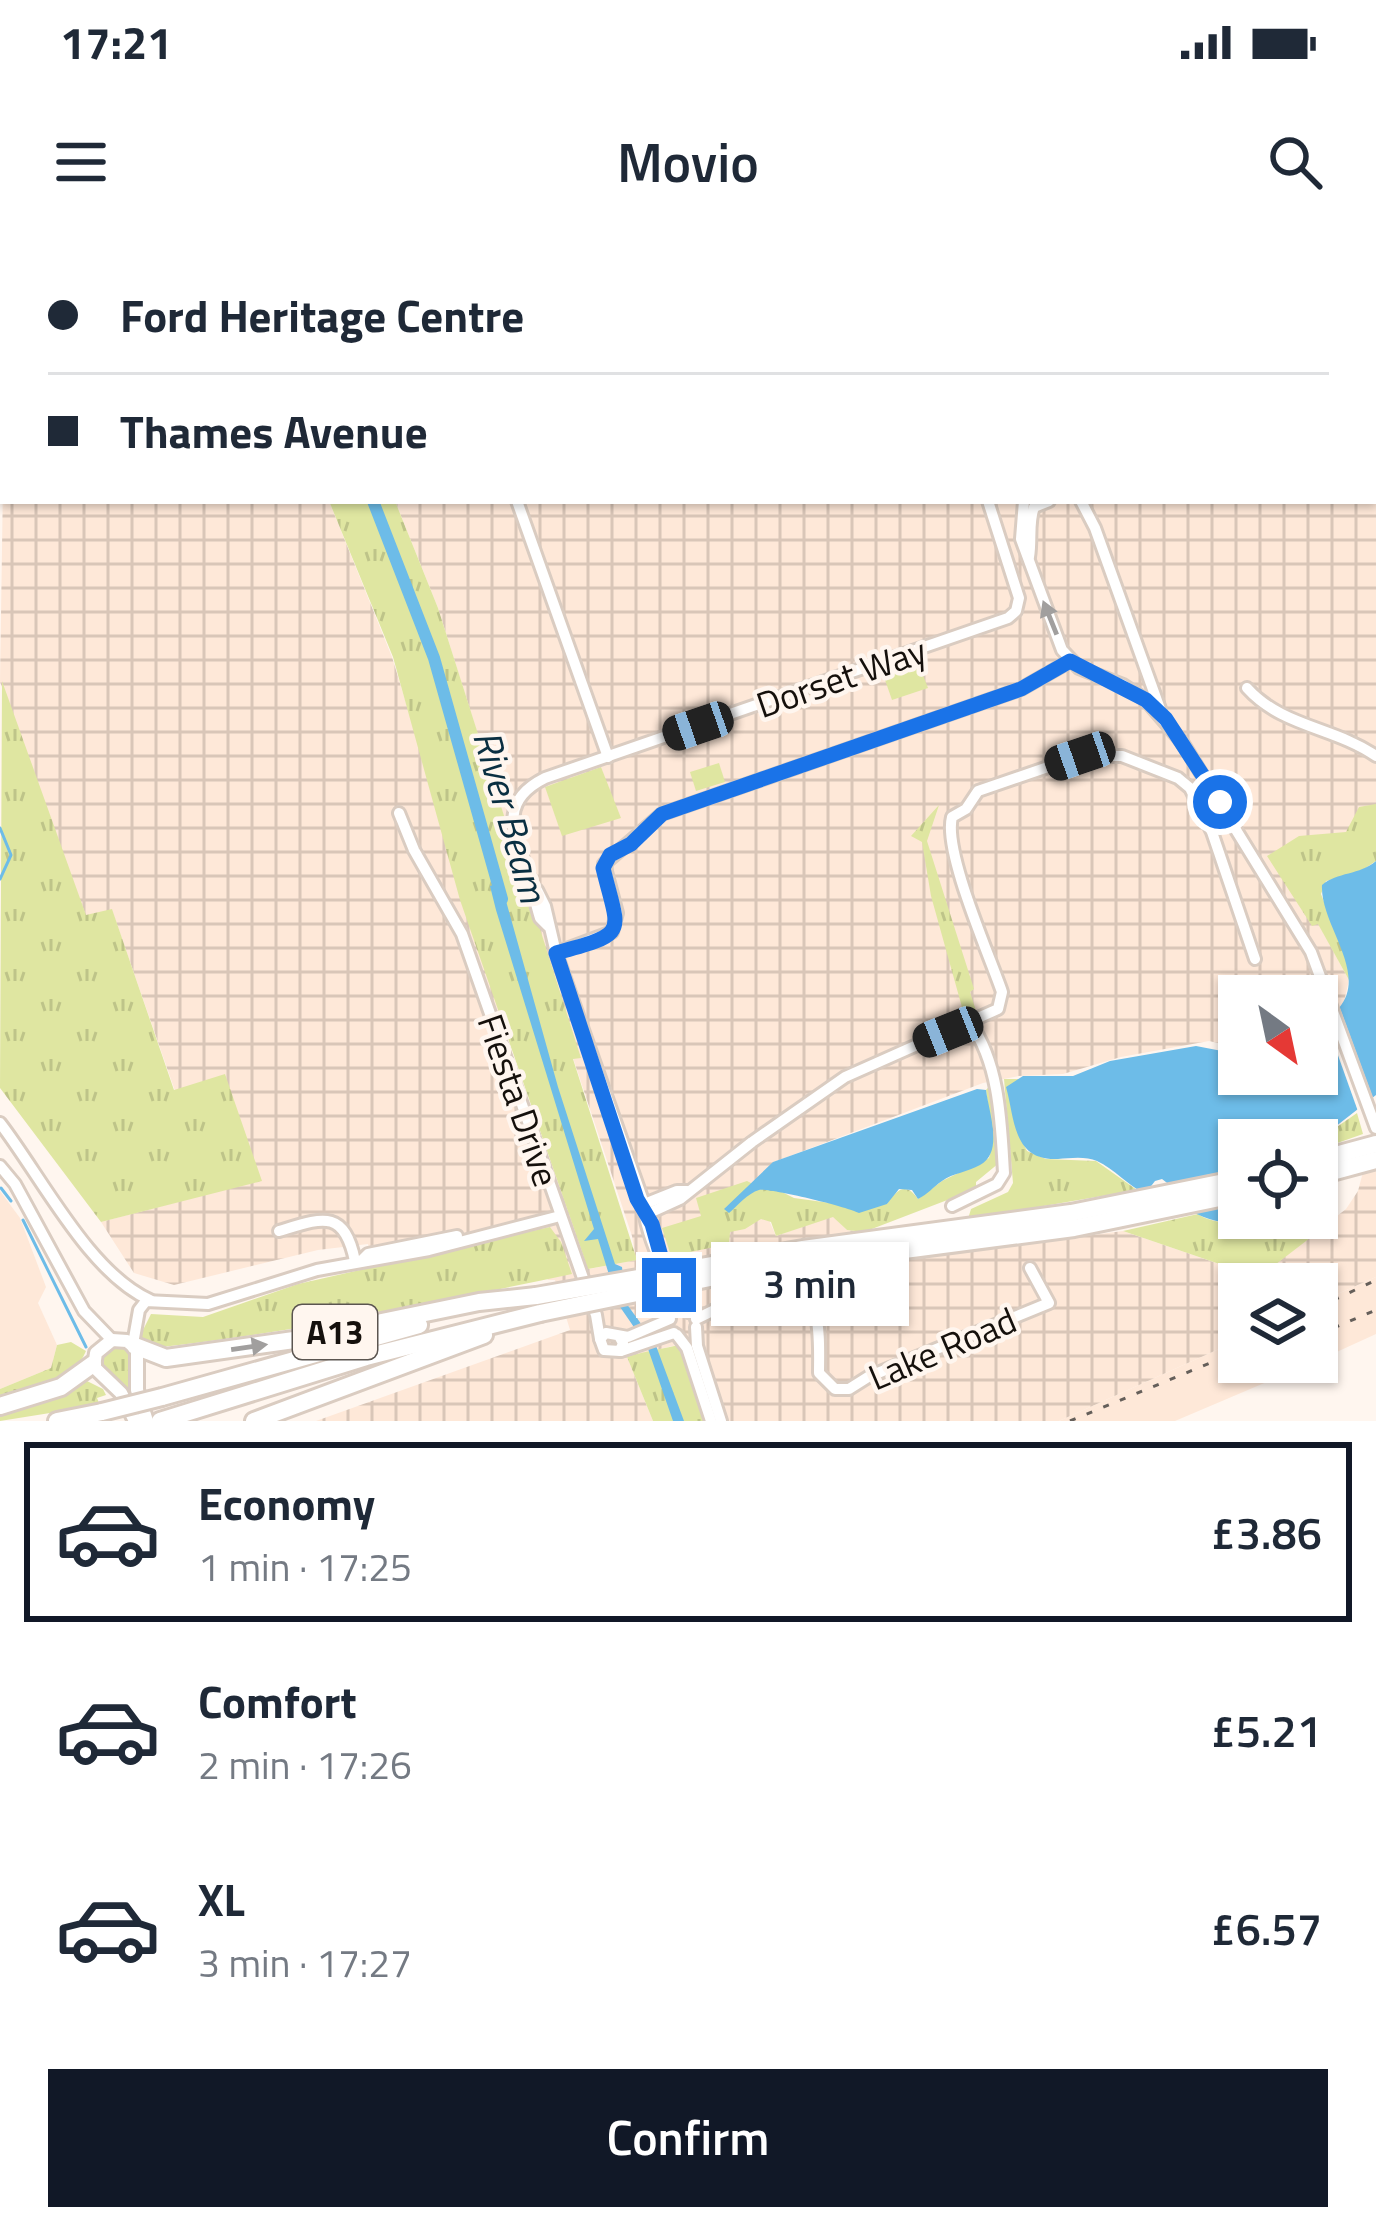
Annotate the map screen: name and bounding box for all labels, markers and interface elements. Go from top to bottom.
text: 17:21 [60,8,172,76]
text: Movio [617,121,759,203]
icon: menu [48,129,114,195]
icon: search [1262,129,1328,195]
text: Ford Heritage Centre [120,281,524,349]
text: Thames Avenue [120,397,428,465]
one-way arrow [1040,600,1059,636]
street label: Dorset Way [749,622,933,732]
car [658,697,738,755]
water label: River Beam [458,723,564,910]
car [1040,727,1120,785]
route start [1193,775,1247,829]
north arrow [1218,975,1338,1095]
map controls [1218,975,1338,1383]
car [908,1002,988,1062]
street label: Fiesta Drive [464,1006,574,1194]
button: locate [1218,1119,1338,1239]
callout: 3 min [711,1243,909,1327]
text: 3 min [763,1254,857,1313]
route end [642,1258,696,1312]
button: layers [1218,1263,1338,1383]
street label: Lake Road [859,1292,1025,1404]
road number: A13 [293,1305,377,1359]
one-way arrow [231,1337,268,1356]
text: Economy [198,1469,375,1537]
icon: car [54,1478,162,1586]
text: £3.86 [1210,1498,1322,1566]
text: 1 min · 17:25 [198,1537,412,1596]
text: Comfort [198,1667,357,1735]
icon: car [54,1676,162,1784]
text: £5.21 [1210,1696,1322,1764]
text: 2 min · 17:26 [198,1735,412,1794]
text: XL [198,1865,245,1933]
icon: car [54,1874,162,1982]
text: £6.57 [1210,1894,1322,1962]
text: 3 min · 17:27 [198,1933,412,1992]
button: Confirm [48,2069,1328,2207]

